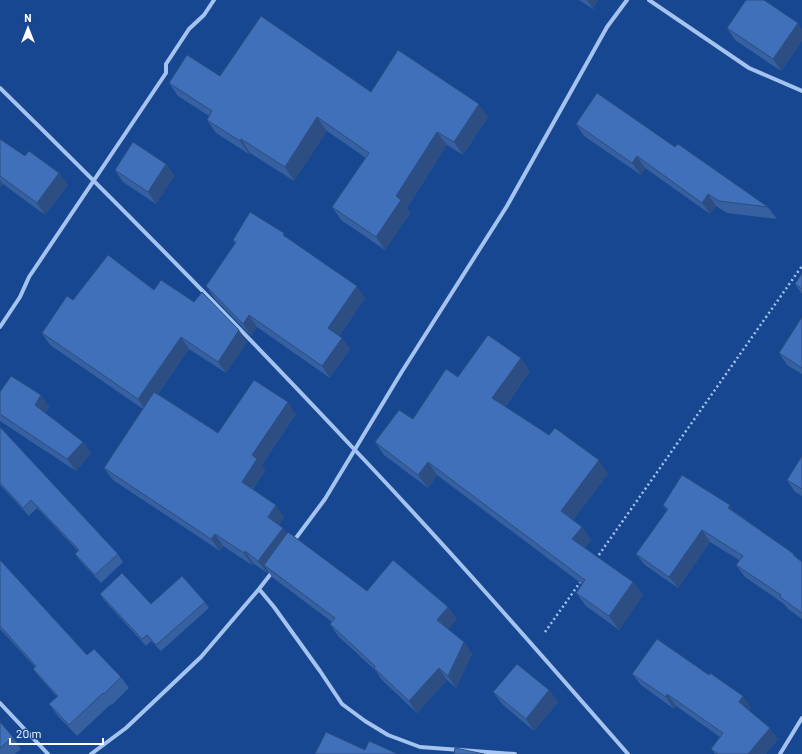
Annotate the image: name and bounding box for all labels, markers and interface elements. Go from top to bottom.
north arrow [8,8,48,48]
text: N [24,11,32,24]
scale bar [10,720,103,746]
text: 20 m [16,726,42,740]

